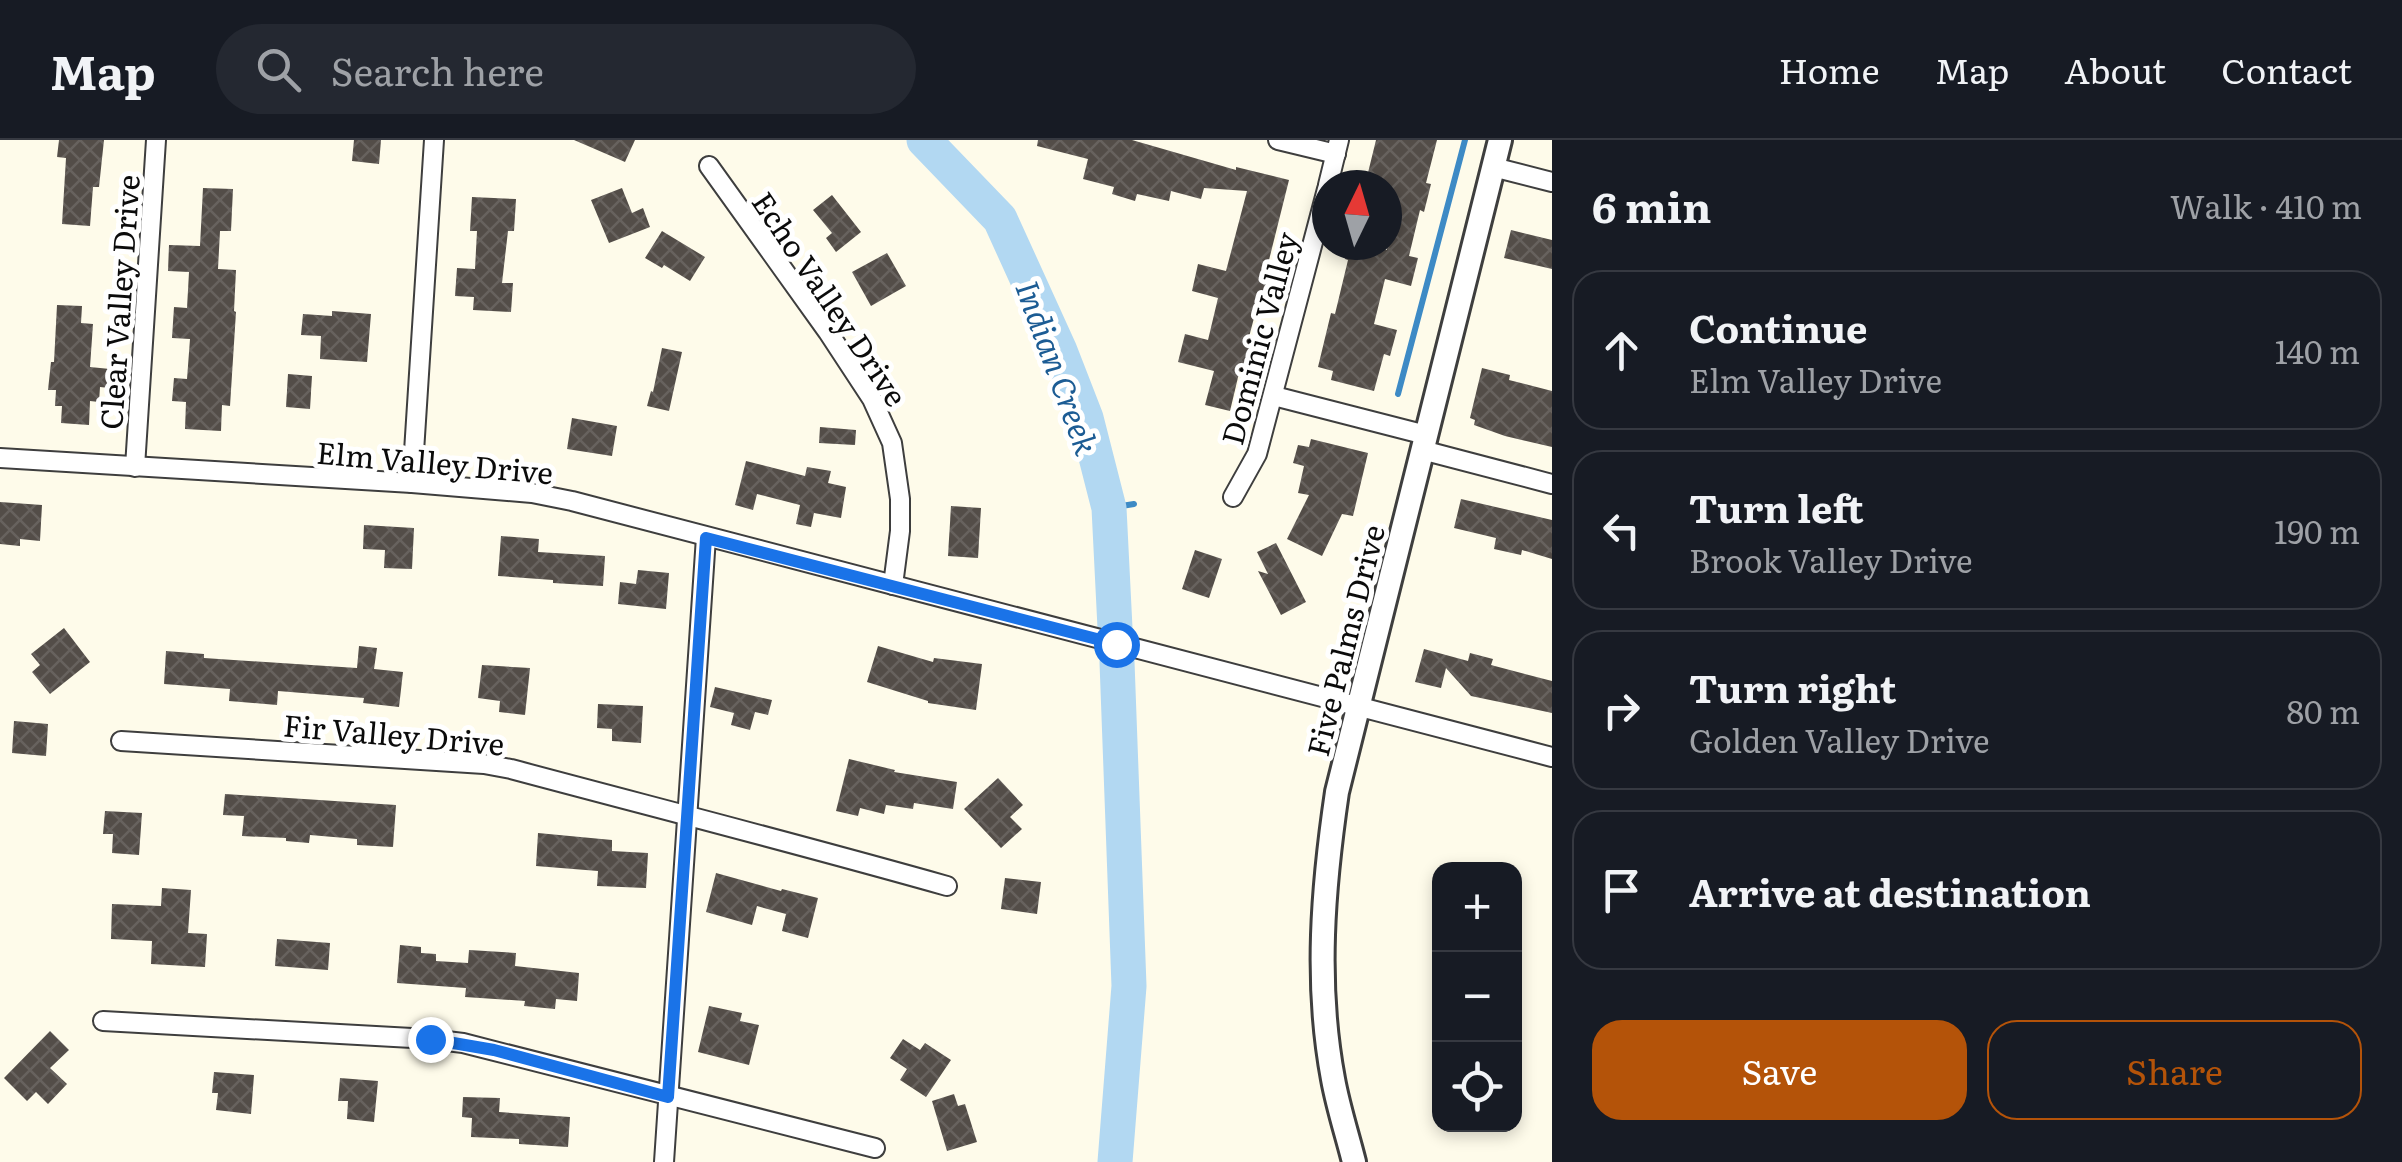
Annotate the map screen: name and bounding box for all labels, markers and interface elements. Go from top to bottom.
search box [216,24,916,114]
text: Map [50,34,156,105]
text: Search here [331,41,544,98]
icon: search [251,42,306,97]
text: Home [1779,43,1880,95]
text: Map [1935,43,2009,95]
text: About [2064,43,2166,95]
text: Contact [2221,43,2352,95]
north arrow [1312,170,1402,260]
street label: Clear Valley Drive [87,173,149,431]
text: 6 min [1592,174,1711,236]
text: Walk · 410 m [2170,181,2362,229]
street label: Echo Valley Drive [743,182,919,414]
street label: Dominic Valley [1208,226,1308,449]
water label: Indian Creek [1005,273,1113,461]
text: Continue [1689,298,1867,355]
icon: ahead [1594,323,1649,378]
text: 140 m [2275,326,2360,374]
text: Elm Valley Drive [1689,355,1942,403]
street label: Elm Valley Drive [315,429,555,493]
text: Turn left [1689,478,1864,535]
icon: left [1594,503,1649,558]
text: 190 m [2274,506,2360,554]
street label: Five Palms Drive [1294,520,1394,760]
text: Brook Valley Drive [1689,535,1973,583]
route start [1094,622,1140,668]
text: Turn right [1689,658,1896,715]
icon: right [1594,683,1649,738]
text: 80 m [2286,686,2360,734]
street label: Fir Valley Drive [282,701,506,765]
text: Golden Valley Drive [1689,715,1990,763]
map controls [1432,862,1522,1132]
button: + [1432,862,1522,952]
text: Arrive at destination [1689,862,2091,919]
icon: arrive [1594,863,1649,918]
button: − [1432,952,1522,1042]
route end [408,1017,454,1063]
button: Save [1592,1020,1967,1120]
button: Share [1987,1020,2362,1120]
button: locate [1432,1042,1522,1132]

